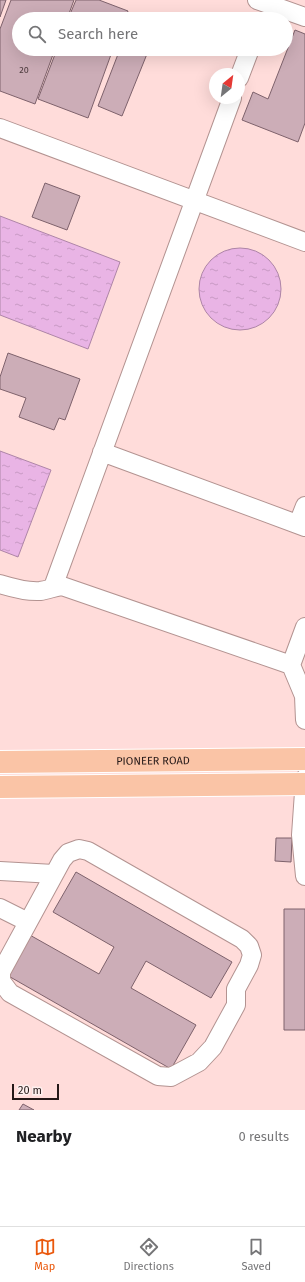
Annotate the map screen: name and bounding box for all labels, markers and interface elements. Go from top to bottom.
search box [12,12,293,56]
icon: search [26,23,48,45]
text: Search here [58,25,138,43]
house number: 20 [19,65,29,75]
north arrow [209,68,245,104]
street label: PIONEER ROAD [116,754,190,767]
scale bar [12,1082,59,1101]
text: 20 m [18,1084,42,1097]
text: Nearby [16,1126,71,1147]
text: 0 results [238,1129,289,1144]
tab: Map [34,1236,56,1273]
tab: Directions [123,1236,174,1273]
tab: Saved [241,1236,271,1273]

